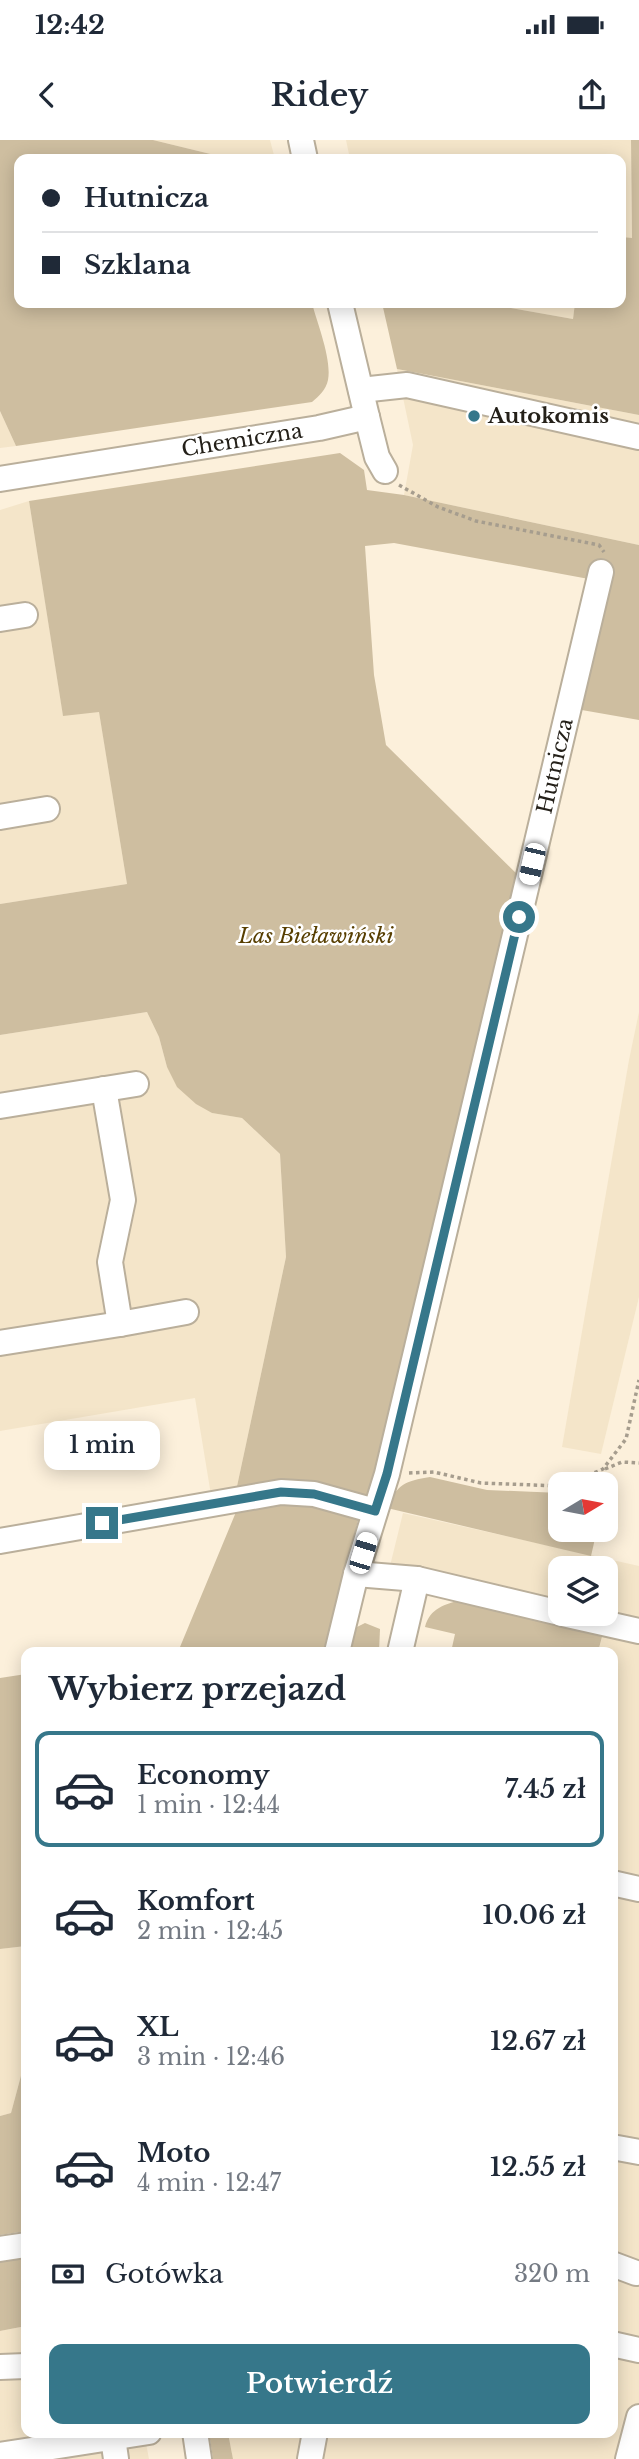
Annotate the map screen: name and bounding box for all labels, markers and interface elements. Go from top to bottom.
text: 12:42 [35,9,105,41]
text: Ridey [271,75,368,115]
icon: back [28,76,66,114]
icon: share [573,76,611,114]
text: Hutnicza [84,182,209,214]
text: Szklana [84,249,191,281]
place label: Autokomis [487,403,609,429]
marker: Autokomis [466,408,482,424]
street label: Chemiczna [180,418,305,462]
street label: Hutnicza [531,715,579,816]
car [518,841,547,887]
route start [503,901,535,933]
park label: Las Bieławiński [237,923,394,949]
callout: 1 min [44,1422,160,1470]
text: 1 min [69,1431,135,1459]
north arrow [548,1472,618,1542]
map controls [548,1472,618,1626]
route end [86,1507,118,1539]
car [347,1530,380,1576]
button: layers [548,1556,618,1626]
text: Wybierz przejazd [49,1669,346,1709]
icon: car [53,1758,116,1821]
text: Economy [137,1759,270,1791]
text: 7.45 zł [505,1773,586,1805]
text: 1 min · 12:44 [137,1791,280,1819]
icon: car [53,1884,116,1947]
text: Komfort [137,1885,255,1917]
text: 10.06 zł [482,1899,586,1931]
text: 2 min · 12:45 [137,1917,283,1945]
icon: car [53,2010,116,2073]
text: XL [137,2011,179,2043]
text: 12.67 zł [490,2025,586,2057]
text: 3 min · 12:46 [137,2043,285,2071]
icon: car [53,2136,116,2199]
text: Moto [137,2137,210,2169]
text: 12.55 zł [490,2151,586,2183]
text: 4 min · 12:47 [137,2169,281,2197]
icon: cash [49,2255,87,2293]
text: Gotówka [105,2258,223,2290]
text: 320 m [514,2260,590,2288]
button: Potwierdź [49,2344,590,2424]

